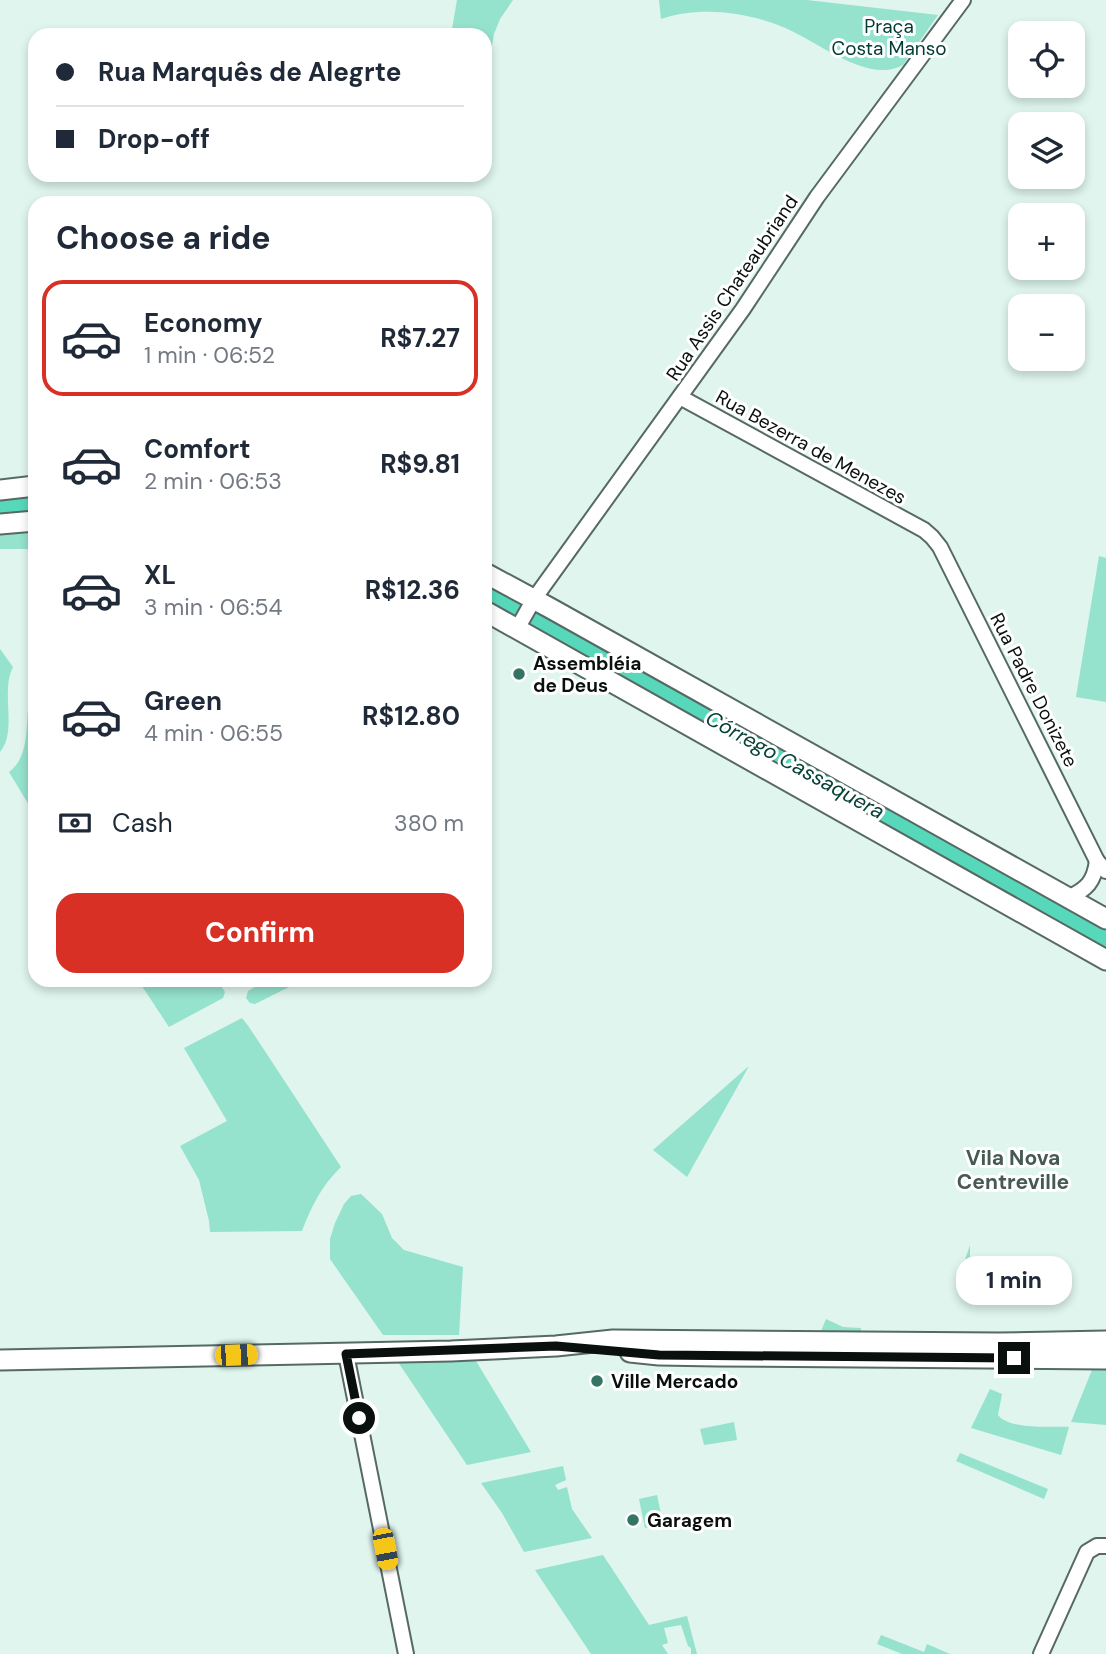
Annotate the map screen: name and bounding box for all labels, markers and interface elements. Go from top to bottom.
park label: Praça Costa Manso [832,14,946,61]
map controls [1008,21,1085,371]
button: locate [1008,21,1085,98]
text: Rua Marquês de Alegrte [98,55,401,89]
button: layers [1008,112,1085,189]
text: Drop-off [98,122,210,156]
street label: Rua Assis Chateaubriand [660,190,804,386]
button: + [1008,203,1085,280]
text: Choose a ride [56,217,271,259]
button: − [1008,294,1085,371]
text: Economy [144,306,262,340]
icon: car [60,307,123,370]
text: R$7.27 [380,321,460,355]
text: 1 min · 06:52 [144,340,275,370]
street label: Rua Bezerra de Menezes [711,384,911,510]
text: Comfort [144,432,250,466]
icon: car [60,433,123,496]
text: R$9.81 [380,447,460,481]
text: 2 min · 06:53 [144,466,282,496]
text: XL [144,558,176,592]
icon: car [60,559,123,622]
text: R$12.36 [365,573,460,607]
text: 3 min · 06:54 [144,592,283,622]
street label: Rua Padre Donizete [984,609,1084,771]
place label: Assembléia de Deus [533,651,641,698]
marker: Assembléia de Deus [511,666,527,682]
text: Green [144,684,222,718]
icon: car [60,685,123,748]
text: R$12.80 [362,699,460,733]
water label: Córrego Cassaquera [701,704,889,826]
text: 4 min · 06:55 [144,718,283,748]
icon: cash [56,804,94,842]
text: Cash [112,806,173,840]
text: 380 m [394,808,464,838]
button: Confirm [56,893,464,973]
district label: Vila Nova Centreville [957,1144,1069,1196]
callout: 1 min [956,1256,1072,1306]
text: 1 min [986,1265,1042,1295]
route end [998,1342,1030,1374]
car [215,1344,258,1366]
place label: Ville Mercado [611,1369,738,1394]
marker: Ville Mercado [589,1373,605,1389]
route start [343,1402,375,1434]
place label: Garagem [647,1508,732,1533]
marker: Garagem [625,1512,641,1528]
car [371,1526,400,1572]

